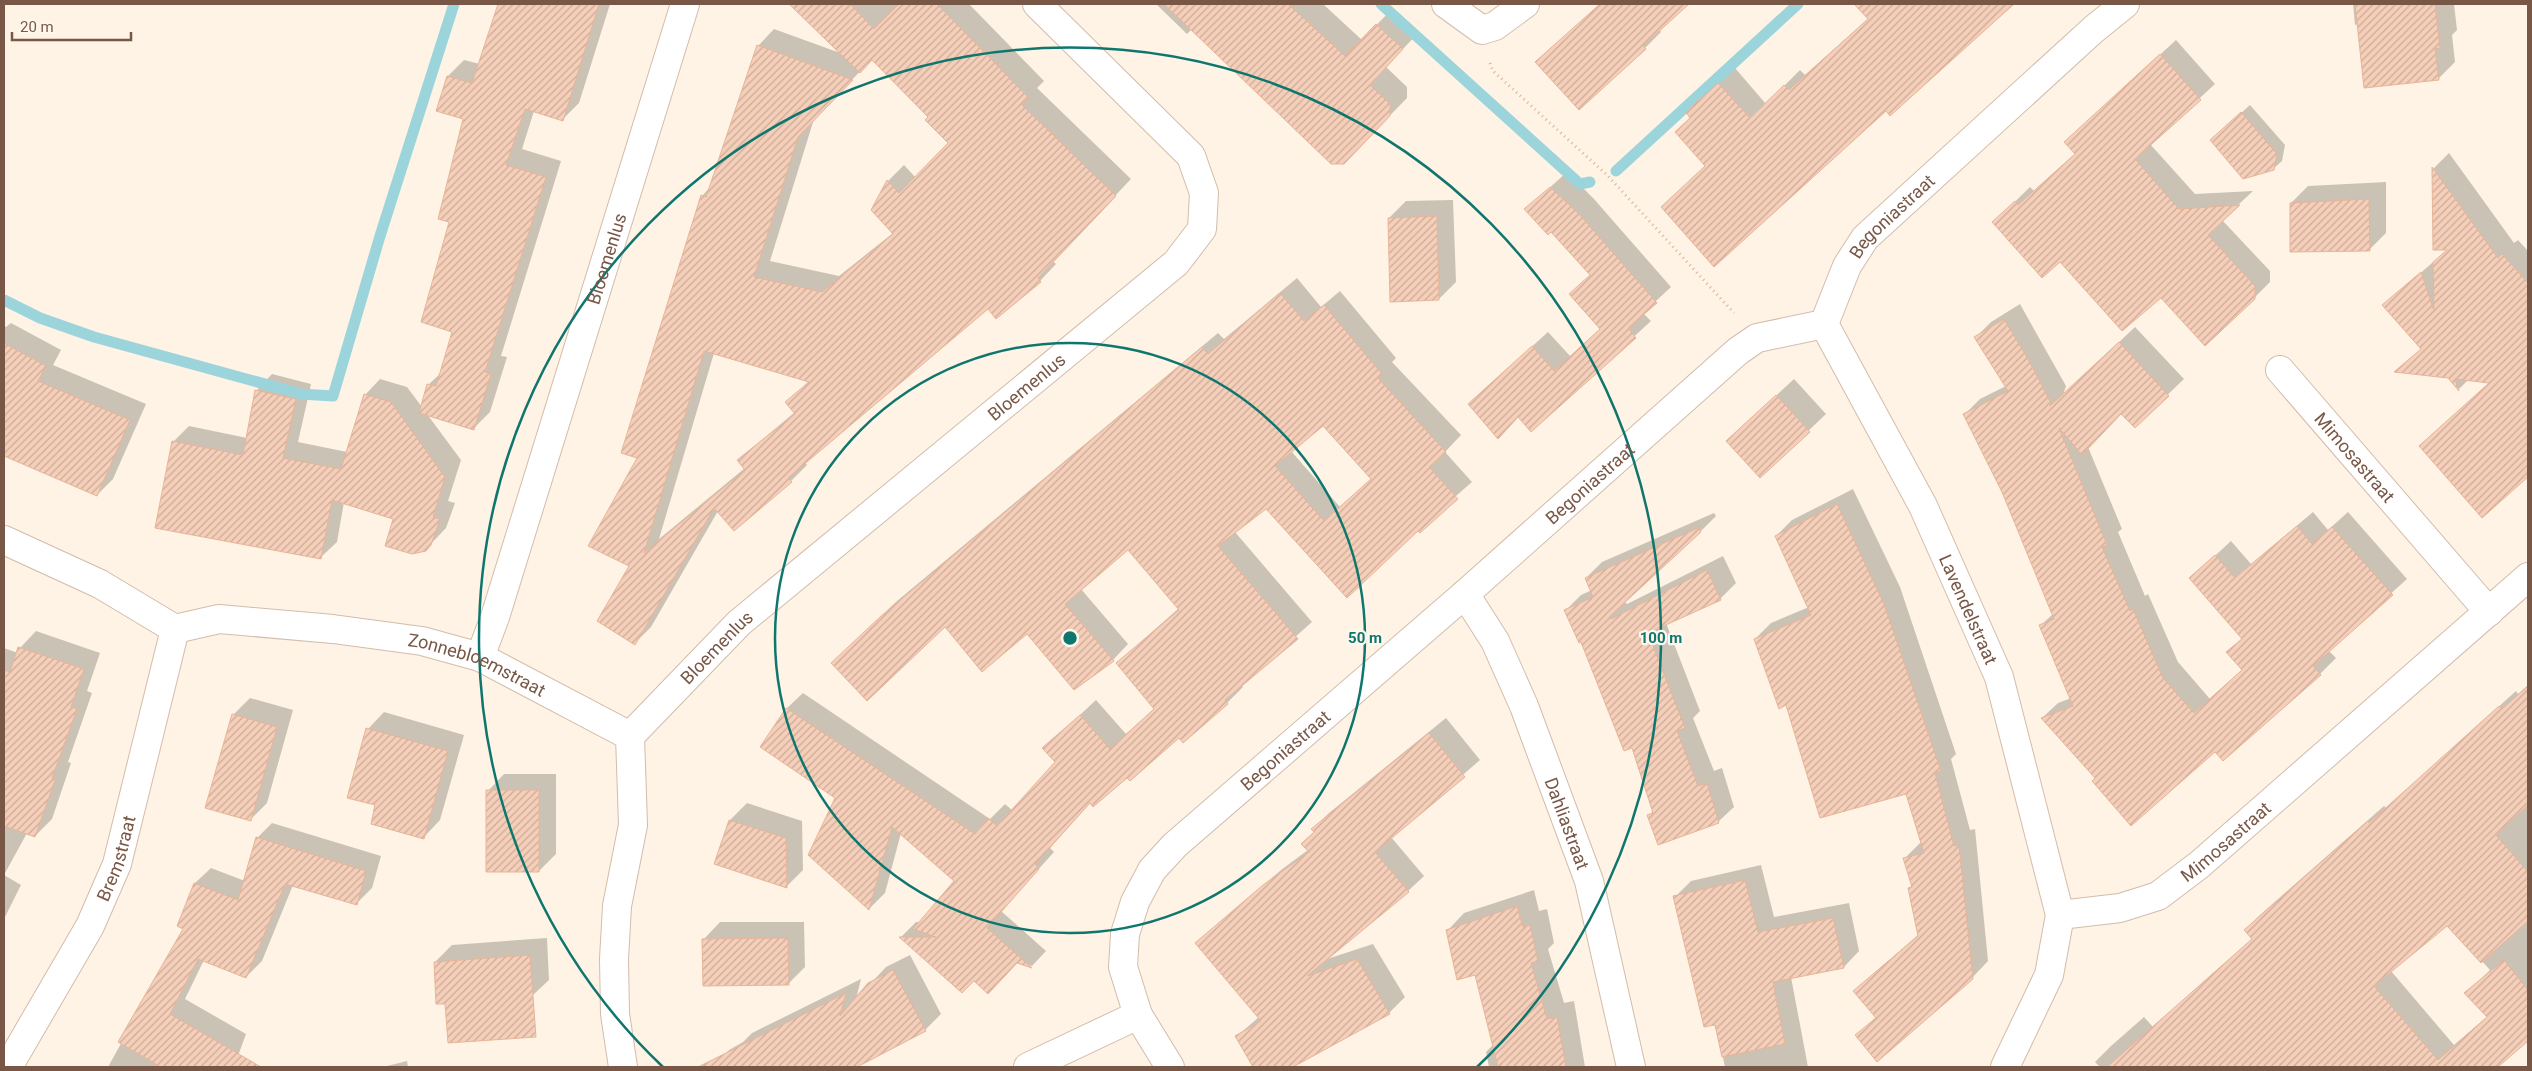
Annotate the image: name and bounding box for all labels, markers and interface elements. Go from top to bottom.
scale bar [12,10,131,42]
text: 20 m [20,18,54,36]
street label: Begoniastraat [1844,170,1939,262]
street label: Bloemenlus [582,210,630,307]
street label: Bloemenlus [983,348,1069,425]
street label: Mimosastraat [2311,408,2400,506]
street label: Begoniastraat [1541,438,1638,528]
street label: Lavendelstraat [1935,551,2002,667]
street label: Bloemenlus [676,606,757,688]
street label: Zonnebloemstraat [407,629,549,700]
centre of rings [1061,629,1079,647]
text: 50 m [1348,629,1382,647]
text: 100 m [1640,629,1682,647]
street label: Begoniastraat [1236,705,1334,794]
street label: Dahliastraat [1541,774,1594,872]
street label: Mimosastraat [2176,797,2275,886]
street label: Bremstraat [92,813,139,904]

